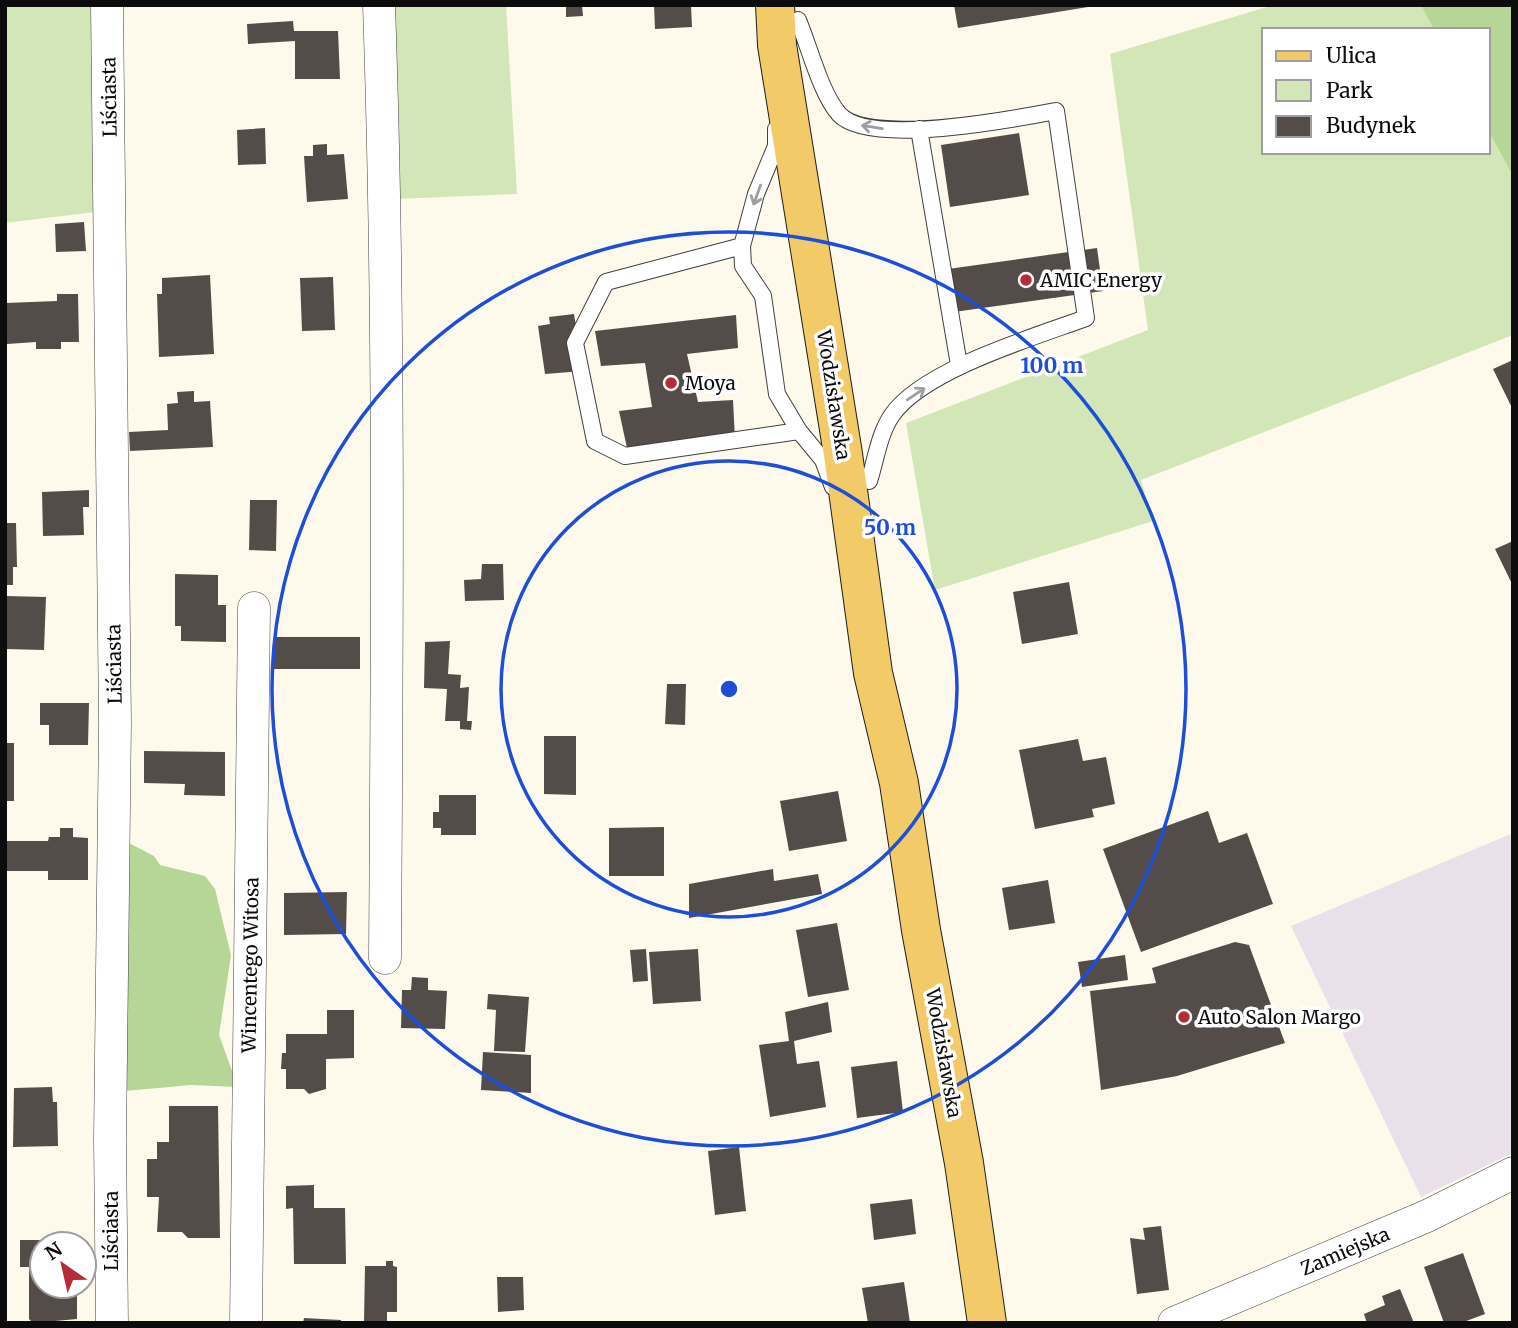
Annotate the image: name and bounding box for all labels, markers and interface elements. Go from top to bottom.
legend [1262,28,1490,154]
text: Ulica [1326,42,1376,69]
street label: Liściasta [96,57,122,137]
text: Park [1326,77,1373,104]
text: Budynek [1326,112,1417,139]
one-way arrow [861,120,883,133]
one-way arrow [750,184,763,206]
place label: AMIC Energy [1039,268,1162,292]
marker: AMIC Energy [1018,272,1034,288]
street label: Wodzisławska [812,327,856,462]
text: 100 m [1021,352,1083,379]
place label: Moya [685,371,736,395]
marker: Moya [663,375,679,391]
one-way arrow [906,387,925,401]
text: 50 m [864,514,916,541]
street label: Liściasta [101,624,127,704]
centre of rings [717,677,741,701]
street label: Wincentego Witosa [236,877,264,1054]
street label: Wodzisławska [921,985,967,1120]
place label: Auto Salon Margo [1197,1005,1361,1029]
marker: Auto Salon Margo [1176,1009,1192,1025]
street label: Liściasta [99,1191,123,1271]
street label: Zamiejska [1297,1222,1393,1280]
north arrow [28,1230,98,1300]
text: N [41,1237,66,1265]

